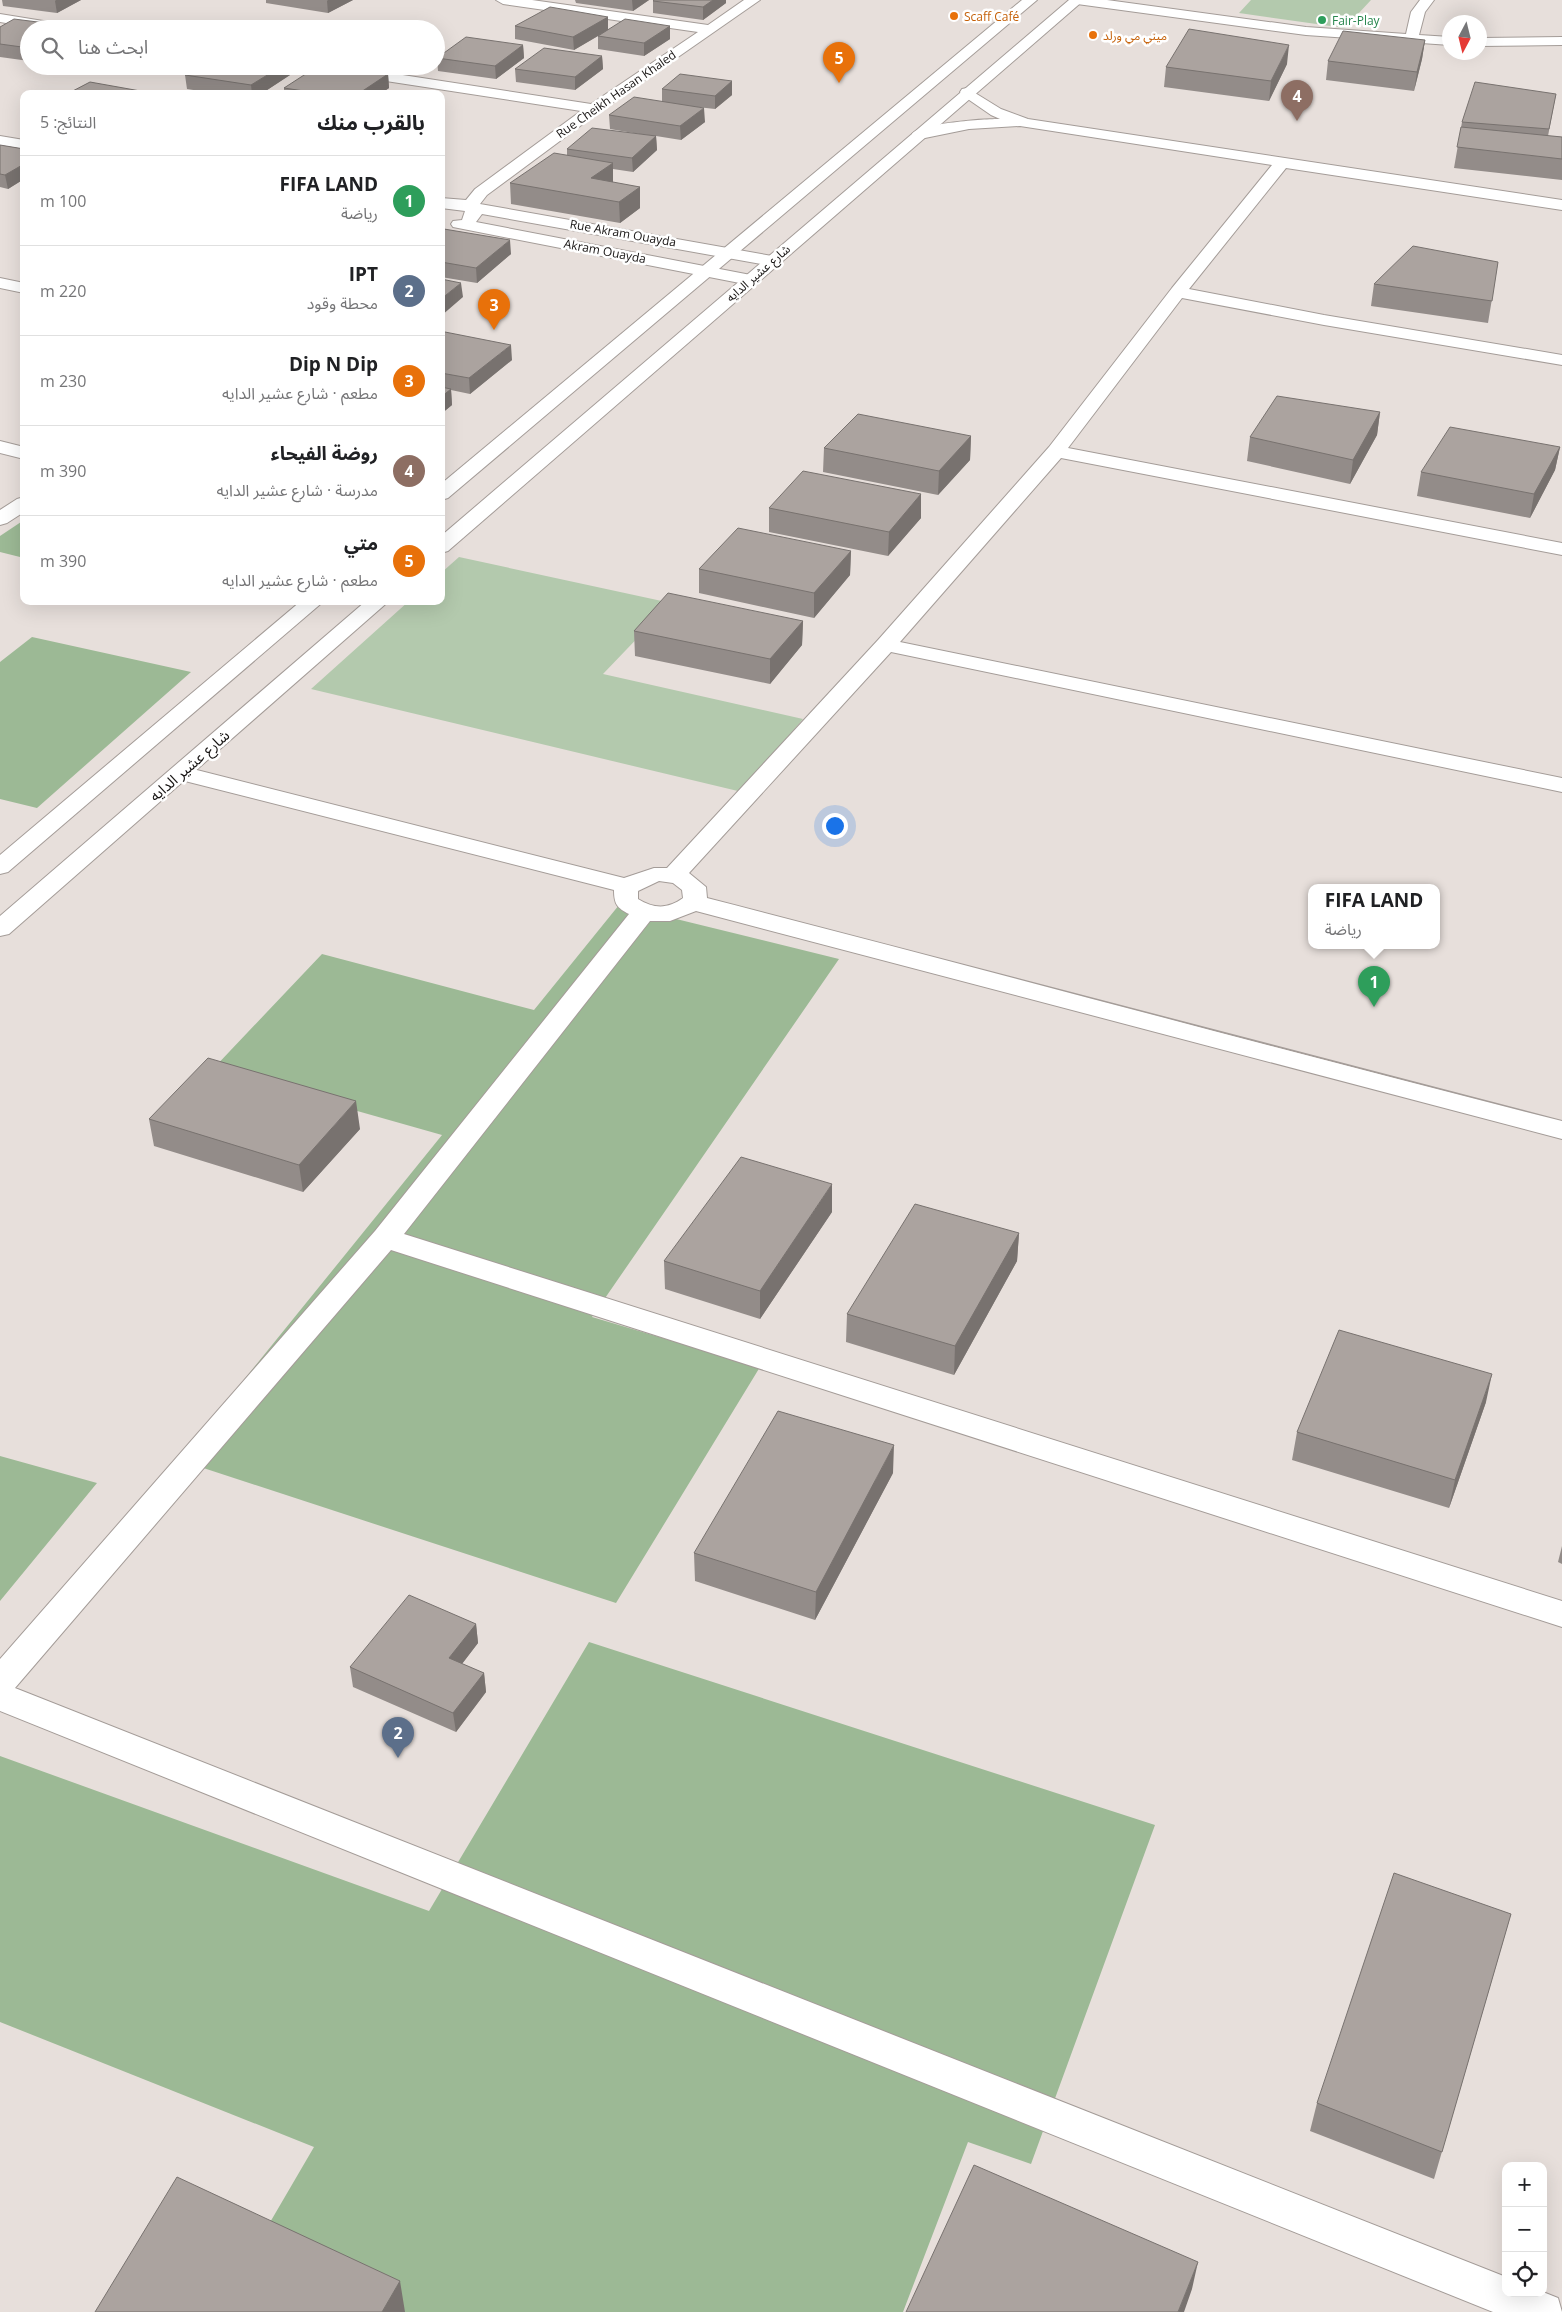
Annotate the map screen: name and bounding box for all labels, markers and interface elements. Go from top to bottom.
place label: Scaff Café [964,8,1019,25]
marker: Scaff Café [948,10,960,22]
place label: Fair-Play [1332,12,1381,29]
marker: Fair-Play [1316,14,1328,26]
north arrow [1442,15,1487,60]
search box [20,20,445,75]
place label: ميني مي ورلد [1103,27,1167,45]
marker: ميني مي ورلد [1087,29,1099,41]
icon: search [38,34,66,62]
text: ابحث هنا [78,34,148,60]
pin: 5 [823,42,855,83]
street label: Rue Cheikh Hasan Khaled [553,46,679,142]
pin: 4 [1281,80,1313,121]
text: بالقرب منك [317,108,425,136]
text: النتائج: 5 [40,111,96,133]
text: FIFA LAND [279,171,378,197]
text: 100 m [40,190,86,212]
text: 1 [404,190,414,212]
text: رياضة [341,202,378,224]
street label: Rue Akram Ouayda [568,215,678,251]
street label: Akram Ouayda [563,235,647,267]
street label: شارع عشير الدايه [722,240,794,306]
text: IPT [349,261,378,287]
text: 220 m [40,280,86,302]
text: 2 [404,280,414,302]
pin: 3 [478,289,510,330]
text: محطة وقود [307,292,378,314]
text: Dip N Dip [289,351,378,377]
text: 230 m [40,370,86,392]
text: 3 [404,370,414,392]
text: مطعم · شارع عشير الدايه [222,382,378,404]
text: روضة الفيحاء [271,440,378,466]
text: 390 m [40,460,86,482]
text: 4 [404,460,414,482]
text: مدرسة · شارع عشير الدايه [217,479,378,501]
text: متي [344,530,378,556]
text: 390 m [40,550,86,572]
text: 5 [404,550,414,572]
text: مطعم · شارع عشير الدايه [222,569,378,591]
street label: شارع عشير الدايه [145,725,235,808]
your location [822,813,848,839]
popup [1308,884,1440,949]
text: FIFA LAND [1325,887,1423,913]
text: رياضة [1325,918,1362,940]
pin: 1 [1358,966,1390,1007]
pin: 2 [382,1717,414,1758]
map controls [1502,2162,1547,2297]
button: + [1502,2162,1547,2207]
button: − [1502,2207,1547,2252]
button: locate [1502,2252,1547,2297]

